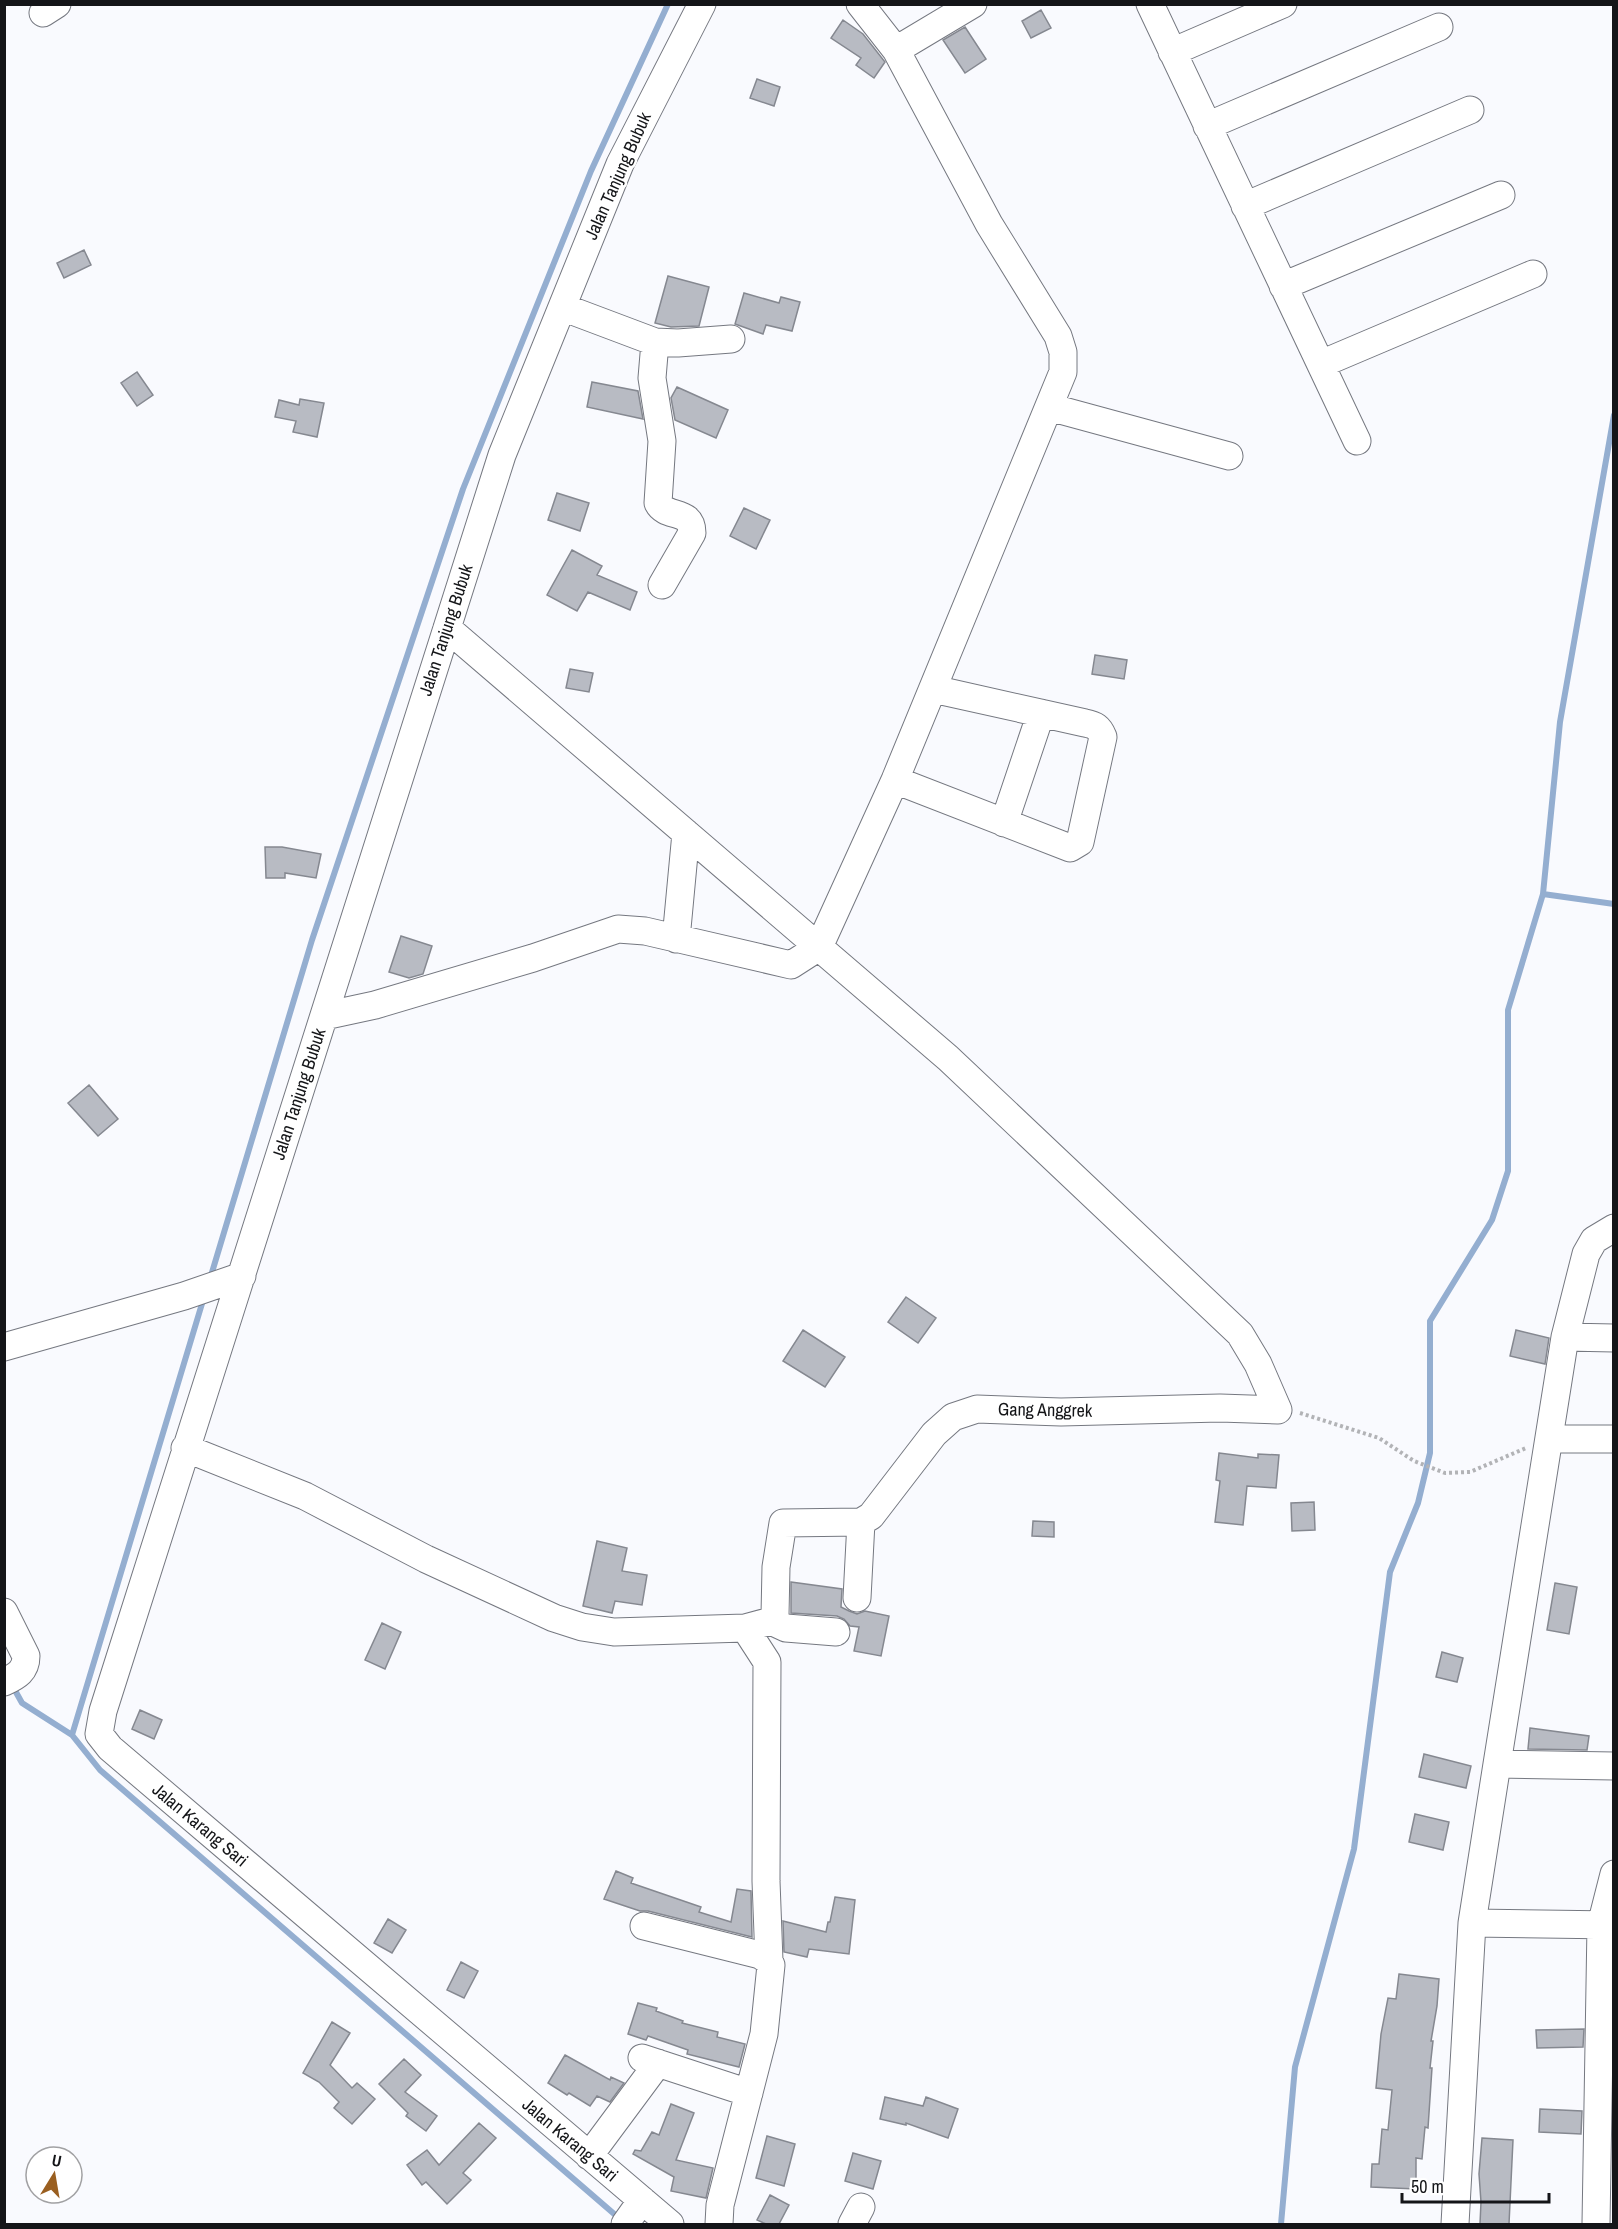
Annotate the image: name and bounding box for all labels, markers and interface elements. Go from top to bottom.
street label: Jalan Tanjung Bubuk [578,108,657,243]
street label: Jalan Tanjung Bubuk [412,560,479,699]
street label: Jalan Tanjung Bubuk [265,1024,332,1163]
street label: Gang Anggrek [998,1396,1093,1423]
street label: Jalan Karang Sari [147,1777,254,1872]
street label: Jalan Karang Sari [517,2092,624,2187]
north arrow [24,2145,84,2205]
text: U [50,2149,64,2172]
scale bar [1402,2166,1549,2204]
text: 50 m [1411,2174,1444,2199]

